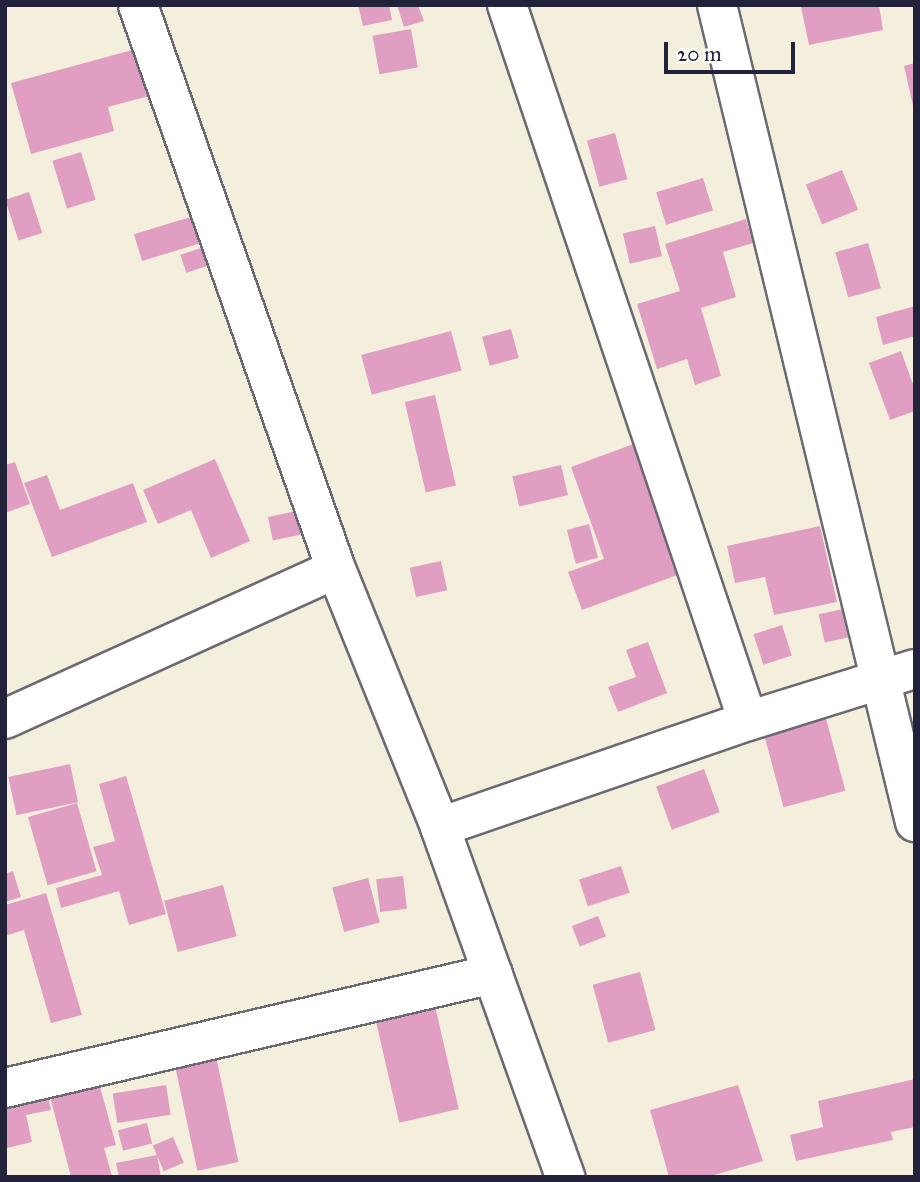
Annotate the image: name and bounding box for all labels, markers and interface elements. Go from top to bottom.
scale bar [668,28,799,72]
text: 20 m [677,41,722,67]

